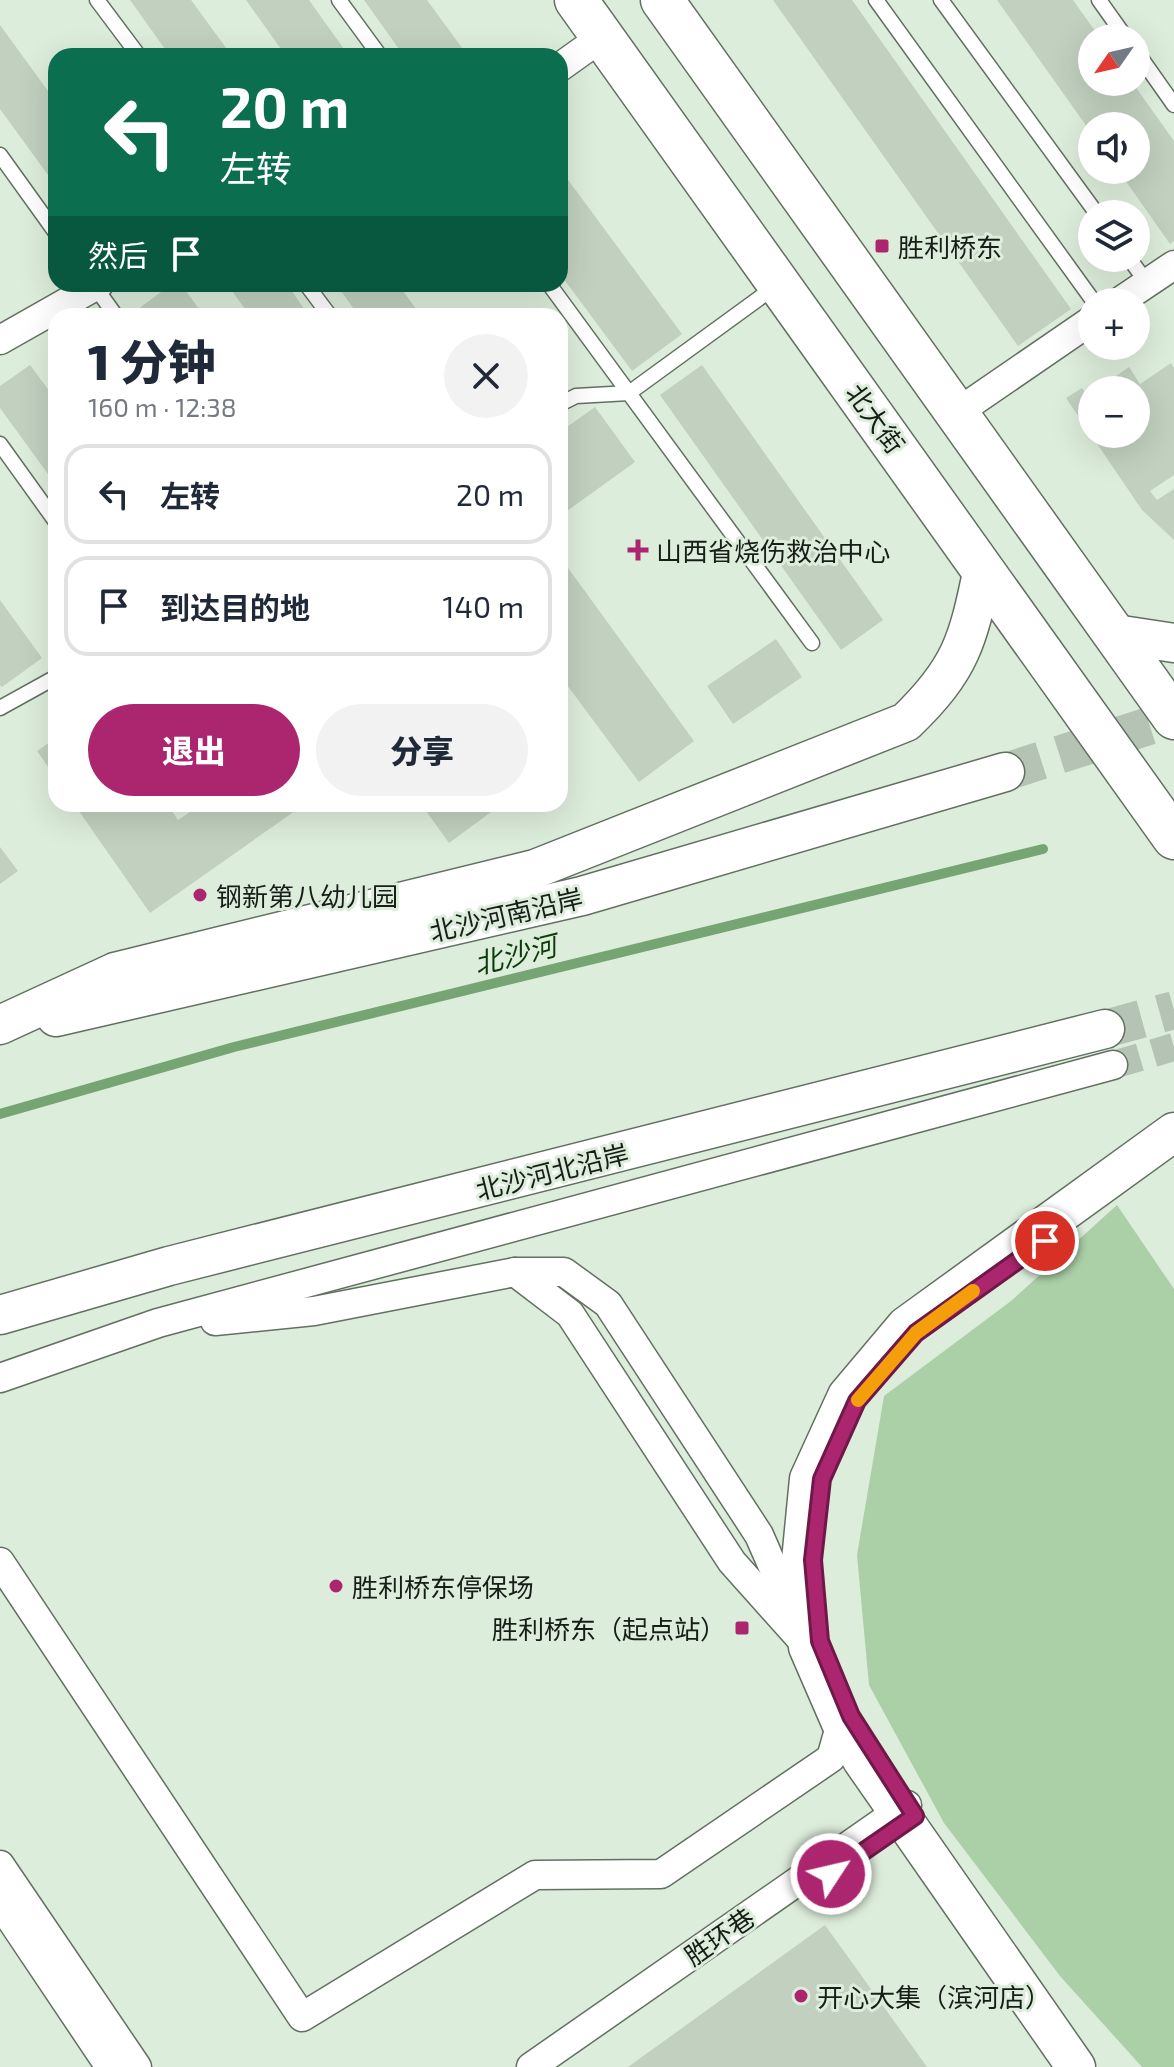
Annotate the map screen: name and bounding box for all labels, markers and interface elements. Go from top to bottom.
north arrow [1078,24,1150,96]
map controls [1078,24,1150,448]
text: 20 m [220,72,349,139]
icon: left [88,80,192,184]
button: sound [1078,112,1150,184]
text: 左转 [220,146,292,189]
button: layers [1078,200,1150,272]
place label: 胜利桥东 [898,231,1002,262]
icon: arrive [164,232,208,276]
text: 然后 [88,237,148,273]
marker: 胜利桥东 [873,237,891,255]
button: + [1078,288,1150,360]
text: 1 分钟 [88,332,216,390]
button: close [444,334,528,418]
button: − [1078,376,1150,448]
street label: 北大街 [841,377,911,459]
text: 160 m · 12:38 [88,391,237,422]
icon: left [92,472,136,516]
text: 20 m [456,476,524,512]
text: 左转 [160,477,220,513]
place label: 山西省烧伤救治中心 [656,535,890,566]
marker: 山西省烧伤救治中心 [627,539,649,561]
icon: arrive [92,584,136,628]
text: 140 m [443,588,524,624]
text: 到达目的地 [160,589,310,625]
button: 退出 [88,704,300,796]
button: 分享 [316,704,528,796]
place label: 钢新第八幼儿园 [216,880,398,911]
street label: 北沙河南沿岸 [427,881,585,947]
marker: 钢新第八幼儿园 [191,886,209,904]
water label: 北沙河 [470,926,565,981]
street label: 北沙河北沿岸 [473,1137,631,1205]
pin [1011,1207,1079,1275]
icon: arrive [1023,1219,1067,1263]
place label: 胜利桥东停保场 [352,1571,534,1602]
marker: 胜利桥东停保场 [327,1577,345,1595]
place label: 胜利桥东（起点站） [492,1613,726,1644]
marker: 胜利桥东（起点站） [733,1619,751,1637]
position arrow [789,1832,873,1916]
street label: 胜环巷 [678,1901,760,1971]
place label: 开心大集（滨河店） [817,1981,1051,2012]
marker: 开心大集（滨河店） [792,1987,810,2005]

